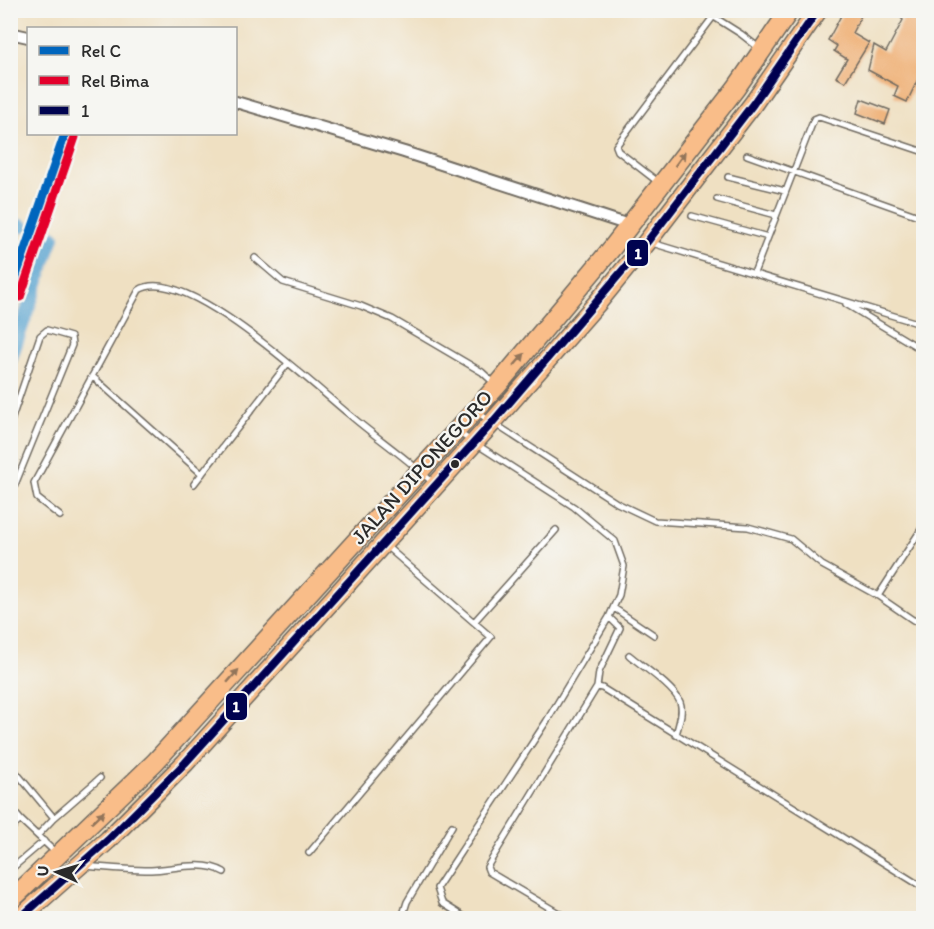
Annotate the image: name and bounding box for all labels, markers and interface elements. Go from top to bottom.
legend [27,27,237,135]
text: Rel C [81,40,121,62]
text: Rel Bima [81,70,150,92]
text: 1 [81,100,89,122]
one-way arrow [674,151,686,167]
line badge: 1 [626,239,649,267]
text: 1 [634,244,642,263]
one-way arrow [512,353,525,368]
street label: JALAN DIPONEGORO [346,384,498,549]
unlabelled marker [449,458,461,470]
one-way arrow [226,668,239,684]
line badge: 1 [225,692,248,721]
text: 1 [232,697,240,716]
one-way arrow [91,810,106,824]
north arrow [27,842,87,902]
text: U [33,865,52,877]

